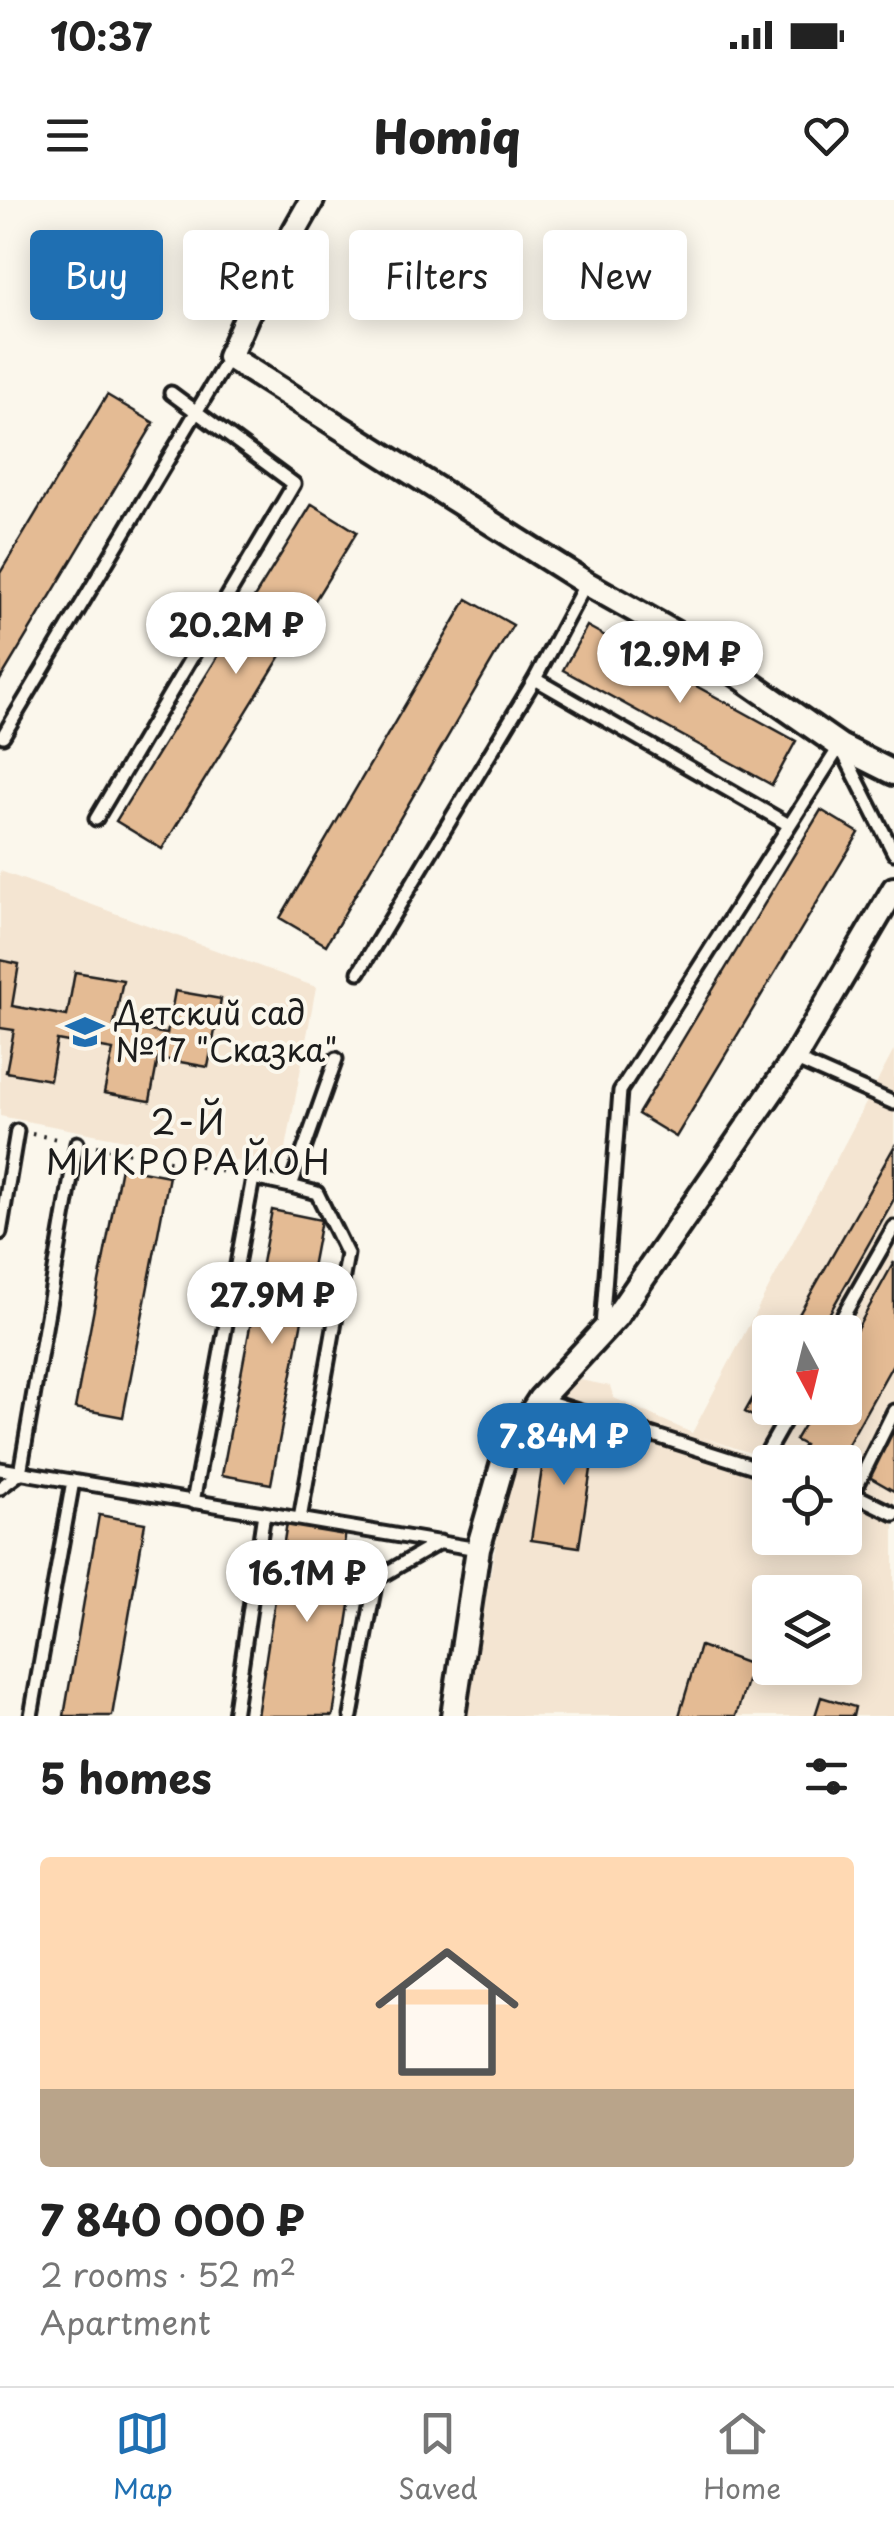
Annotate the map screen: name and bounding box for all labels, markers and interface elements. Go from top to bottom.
text: 10:37 [50,7,152,64]
text: Homiq [374,101,520,169]
icon: menu [40,108,95,163]
icon: heart [799,108,854,163]
chip: Buy [30,230,163,320]
chip: Rent [183,230,329,320]
chip: Filters [349,230,523,320]
chip: New [543,230,687,320]
pin: 20.2M ₽ [144,592,328,677]
text: 20.2M ₽ [168,600,304,648]
pin: 12.9M ₽ [588,621,772,706]
text: 12.9M ₽ [619,629,741,677]
place label: Детский сад №17 "Сказка" [114,988,337,1073]
school or university icon: Детский сад №17 "Сказка" [64,1011,106,1053]
district label: 2-Й МИКРОРАЙОН [46,1094,332,1187]
pin: 27.9M ₽ [180,1262,364,1347]
text: 27.9M ₽ [209,1270,335,1318]
north arrow [752,1315,862,1425]
map controls [752,1315,862,1685]
pin: 7.84M ₽ [472,1403,656,1488]
text: 7.84M ₽ [499,1411,629,1459]
button: locate [752,1445,862,1555]
pin: 16.1M ₽ [215,1540,399,1625]
text: 16.1M ₽ [248,1548,366,1596]
button: layers [752,1575,862,1685]
text: 5 homes [40,1745,212,1808]
icon: filters [799,1749,854,1804]
icon: home [357,1922,537,2102]
text: 7 840 000 ₽ [40,2187,305,2250]
text: 2 rooms · 52 m² [40,2250,296,2298]
text: Apartment [40,2298,211,2346]
tab: Map [113,2406,173,2509]
tab: Saved [398,2406,478,2509]
tab: Home [703,2406,781,2509]

